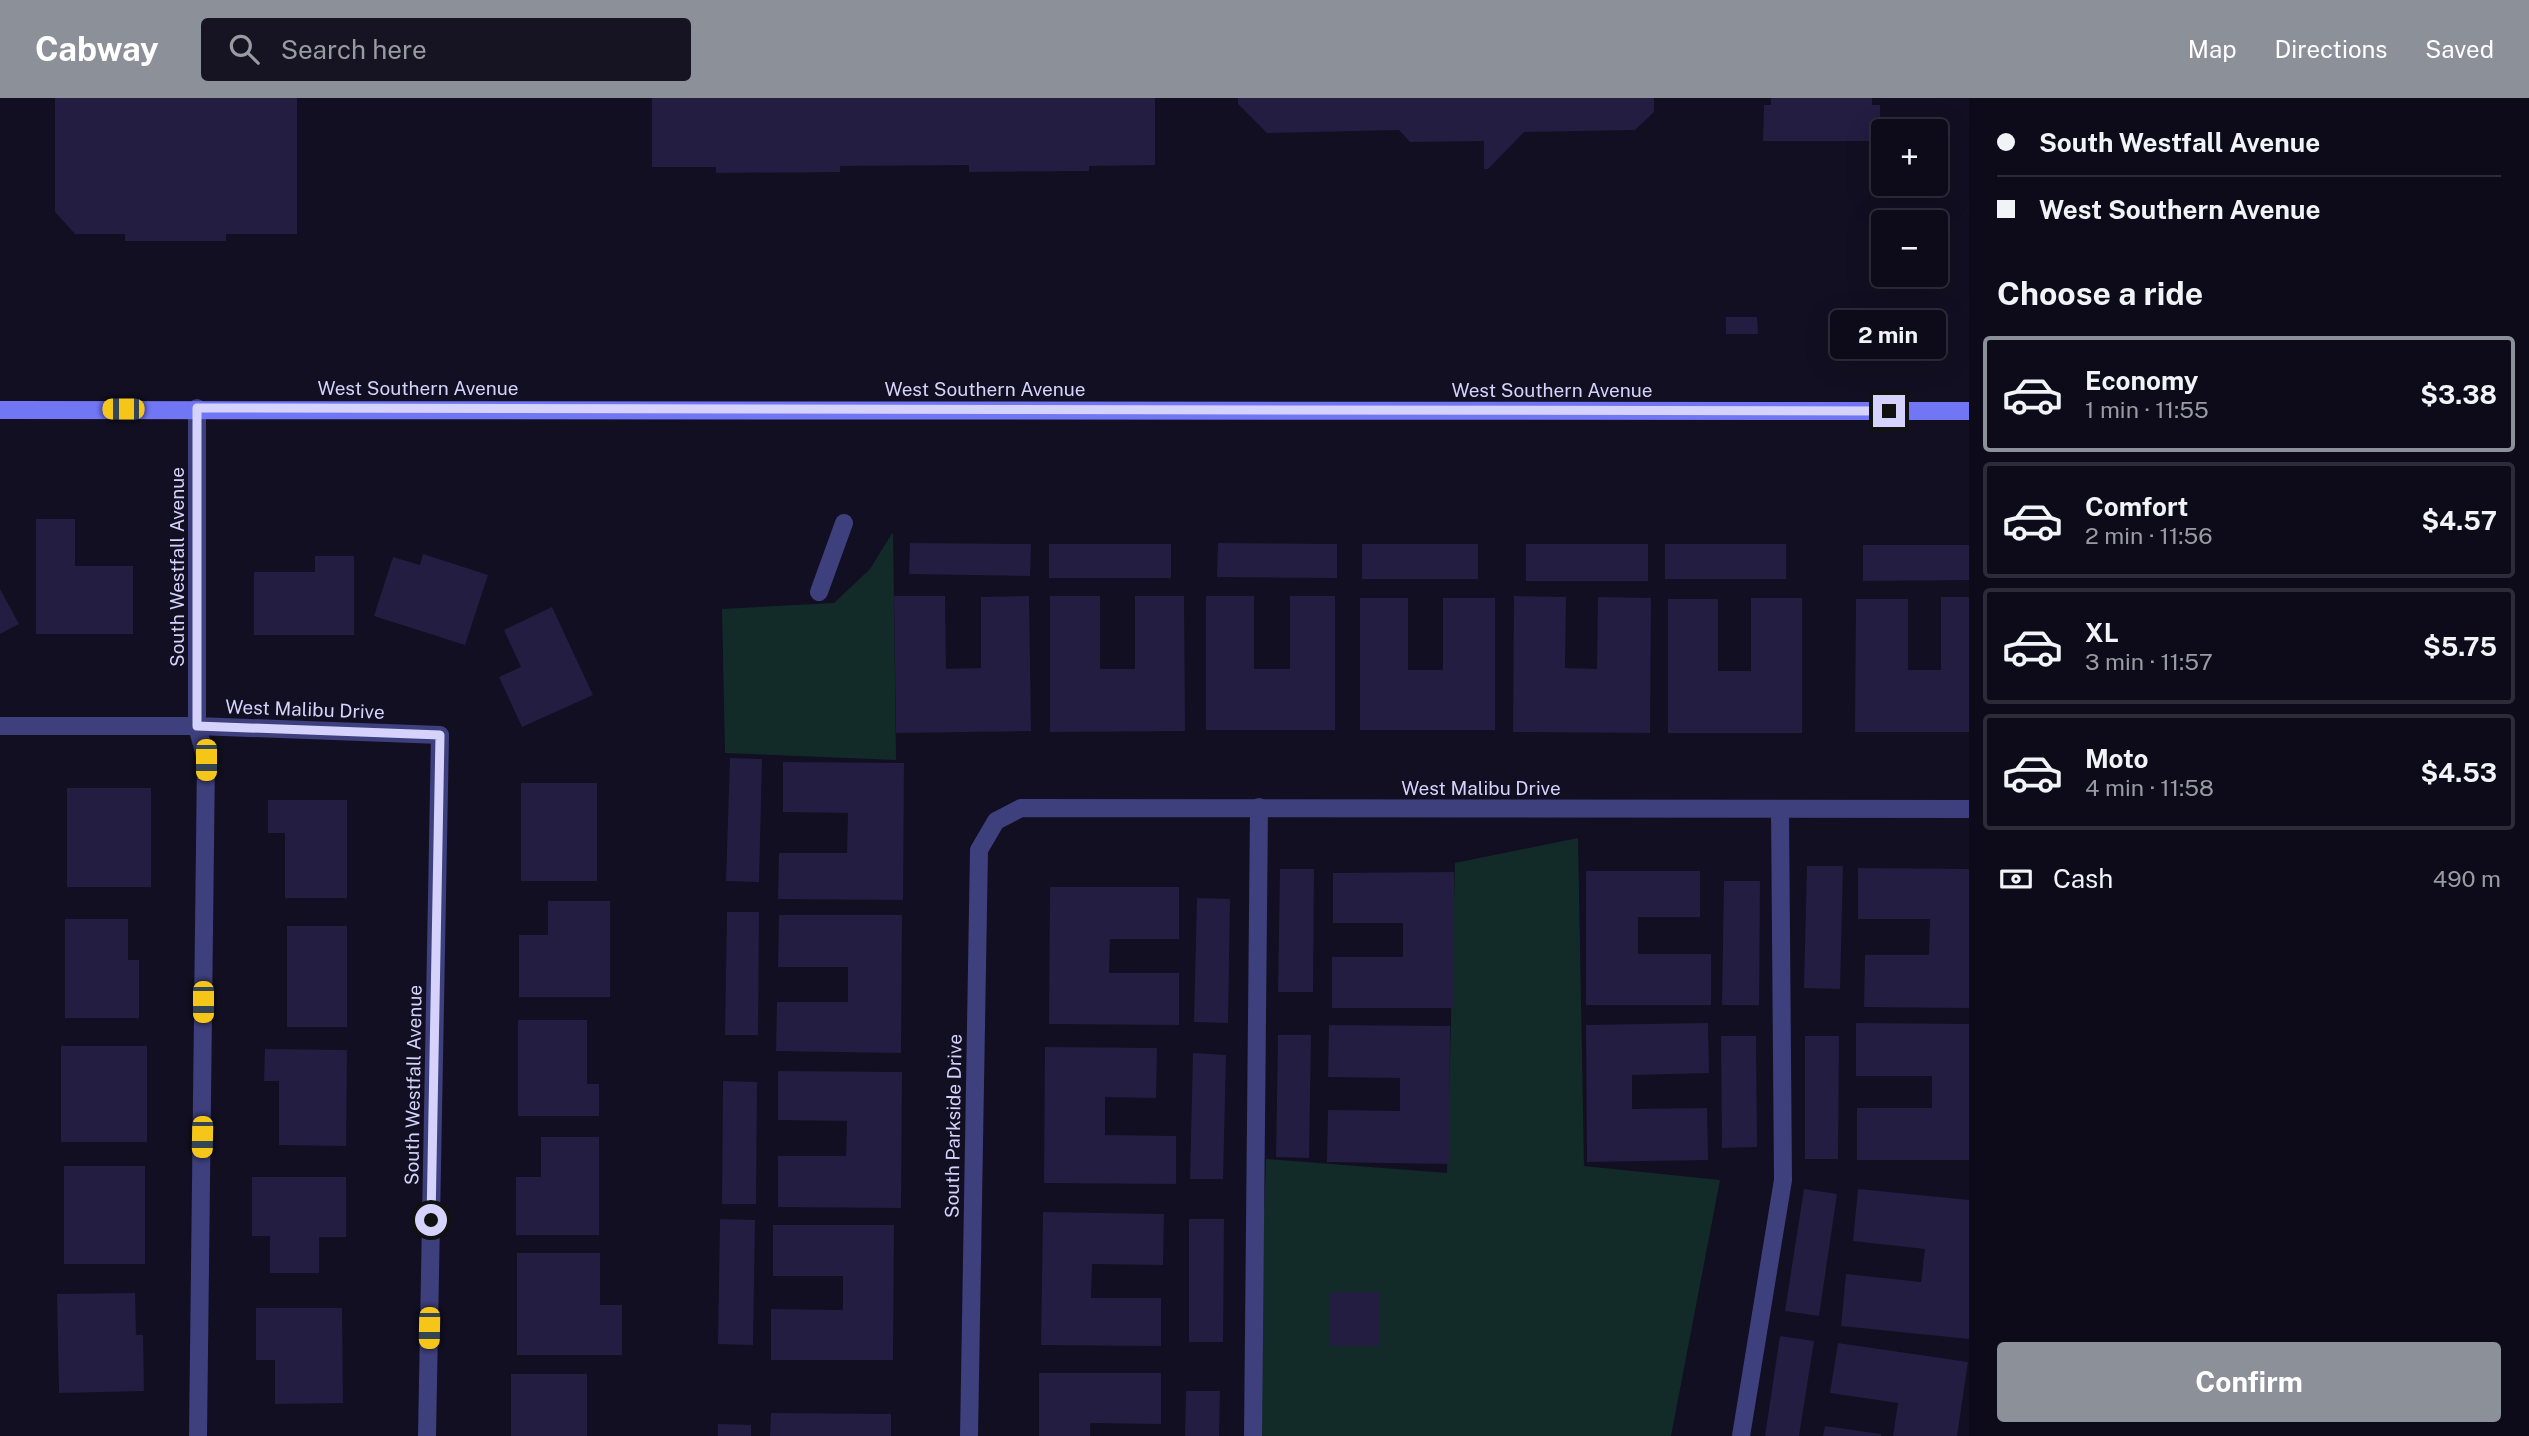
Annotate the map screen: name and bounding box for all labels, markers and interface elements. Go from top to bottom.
search box [201,18,691,81]
text: Cabway [35,30,159,68]
icon: search [225,30,263,68]
text: Search here [281,34,427,65]
text: Map [2188,35,2237,63]
text: Directions [2275,35,2387,63]
text: Saved [2425,35,2494,63]
map controls [1871,119,1948,287]
button: + [1871,119,1948,196]
text: South Westfall Avenue [2039,127,2320,158]
text: West Southern Avenue [2039,194,2320,225]
button: − [1871,210,1948,287]
text: Choose a ride [1997,275,2203,312]
callout: 2 min [1831,310,1947,358]
text: 2 min [1858,321,1918,348]
icon: car [2001,363,2064,426]
text: Economy [2085,365,2198,396]
street label: West Southern Avenue [317,377,519,399]
street label: West Southern Avenue [884,378,1086,400]
street label: West Southern Avenue [1451,379,1653,401]
text: $3.38 [2420,379,2497,410]
route end [1873,395,1905,427]
text: 1 min · 11:55 [2085,396,2209,423]
car [103,399,145,420]
street label: South Westfall Avenue [166,467,188,667]
icon: car [2001,489,2064,552]
text: Comfort [2085,491,2188,522]
text: $4.57 [2421,505,2497,536]
text: 2 min · 11:56 [2085,522,2213,549]
icon: car [2001,615,2064,678]
text: XL [2085,617,2119,648]
text: $5.75 [2423,631,2497,662]
text: 3 min · 11:57 [2085,648,2213,675]
street label: West Malibu Drive [225,695,385,723]
car [196,739,217,781]
icon: car [2001,741,2064,804]
text: Moto [2085,743,2148,774]
text: $4.53 [2420,757,2497,788]
text: 4 min · 11:58 [2085,774,2214,801]
street label: West Malibu Drive [1401,777,1561,799]
icon: cash [1997,860,2035,898]
text: Cash [2053,863,2113,894]
text: 490 m [2433,865,2501,892]
car [193,981,214,1023]
street label: South Westfall Avenue [400,985,426,1185]
street label: South Parkside Drive [940,1034,966,1218]
car [192,1116,213,1158]
route start [415,1204,447,1236]
car [419,1307,440,1349]
button: Confirm [1997,1342,2501,1422]

